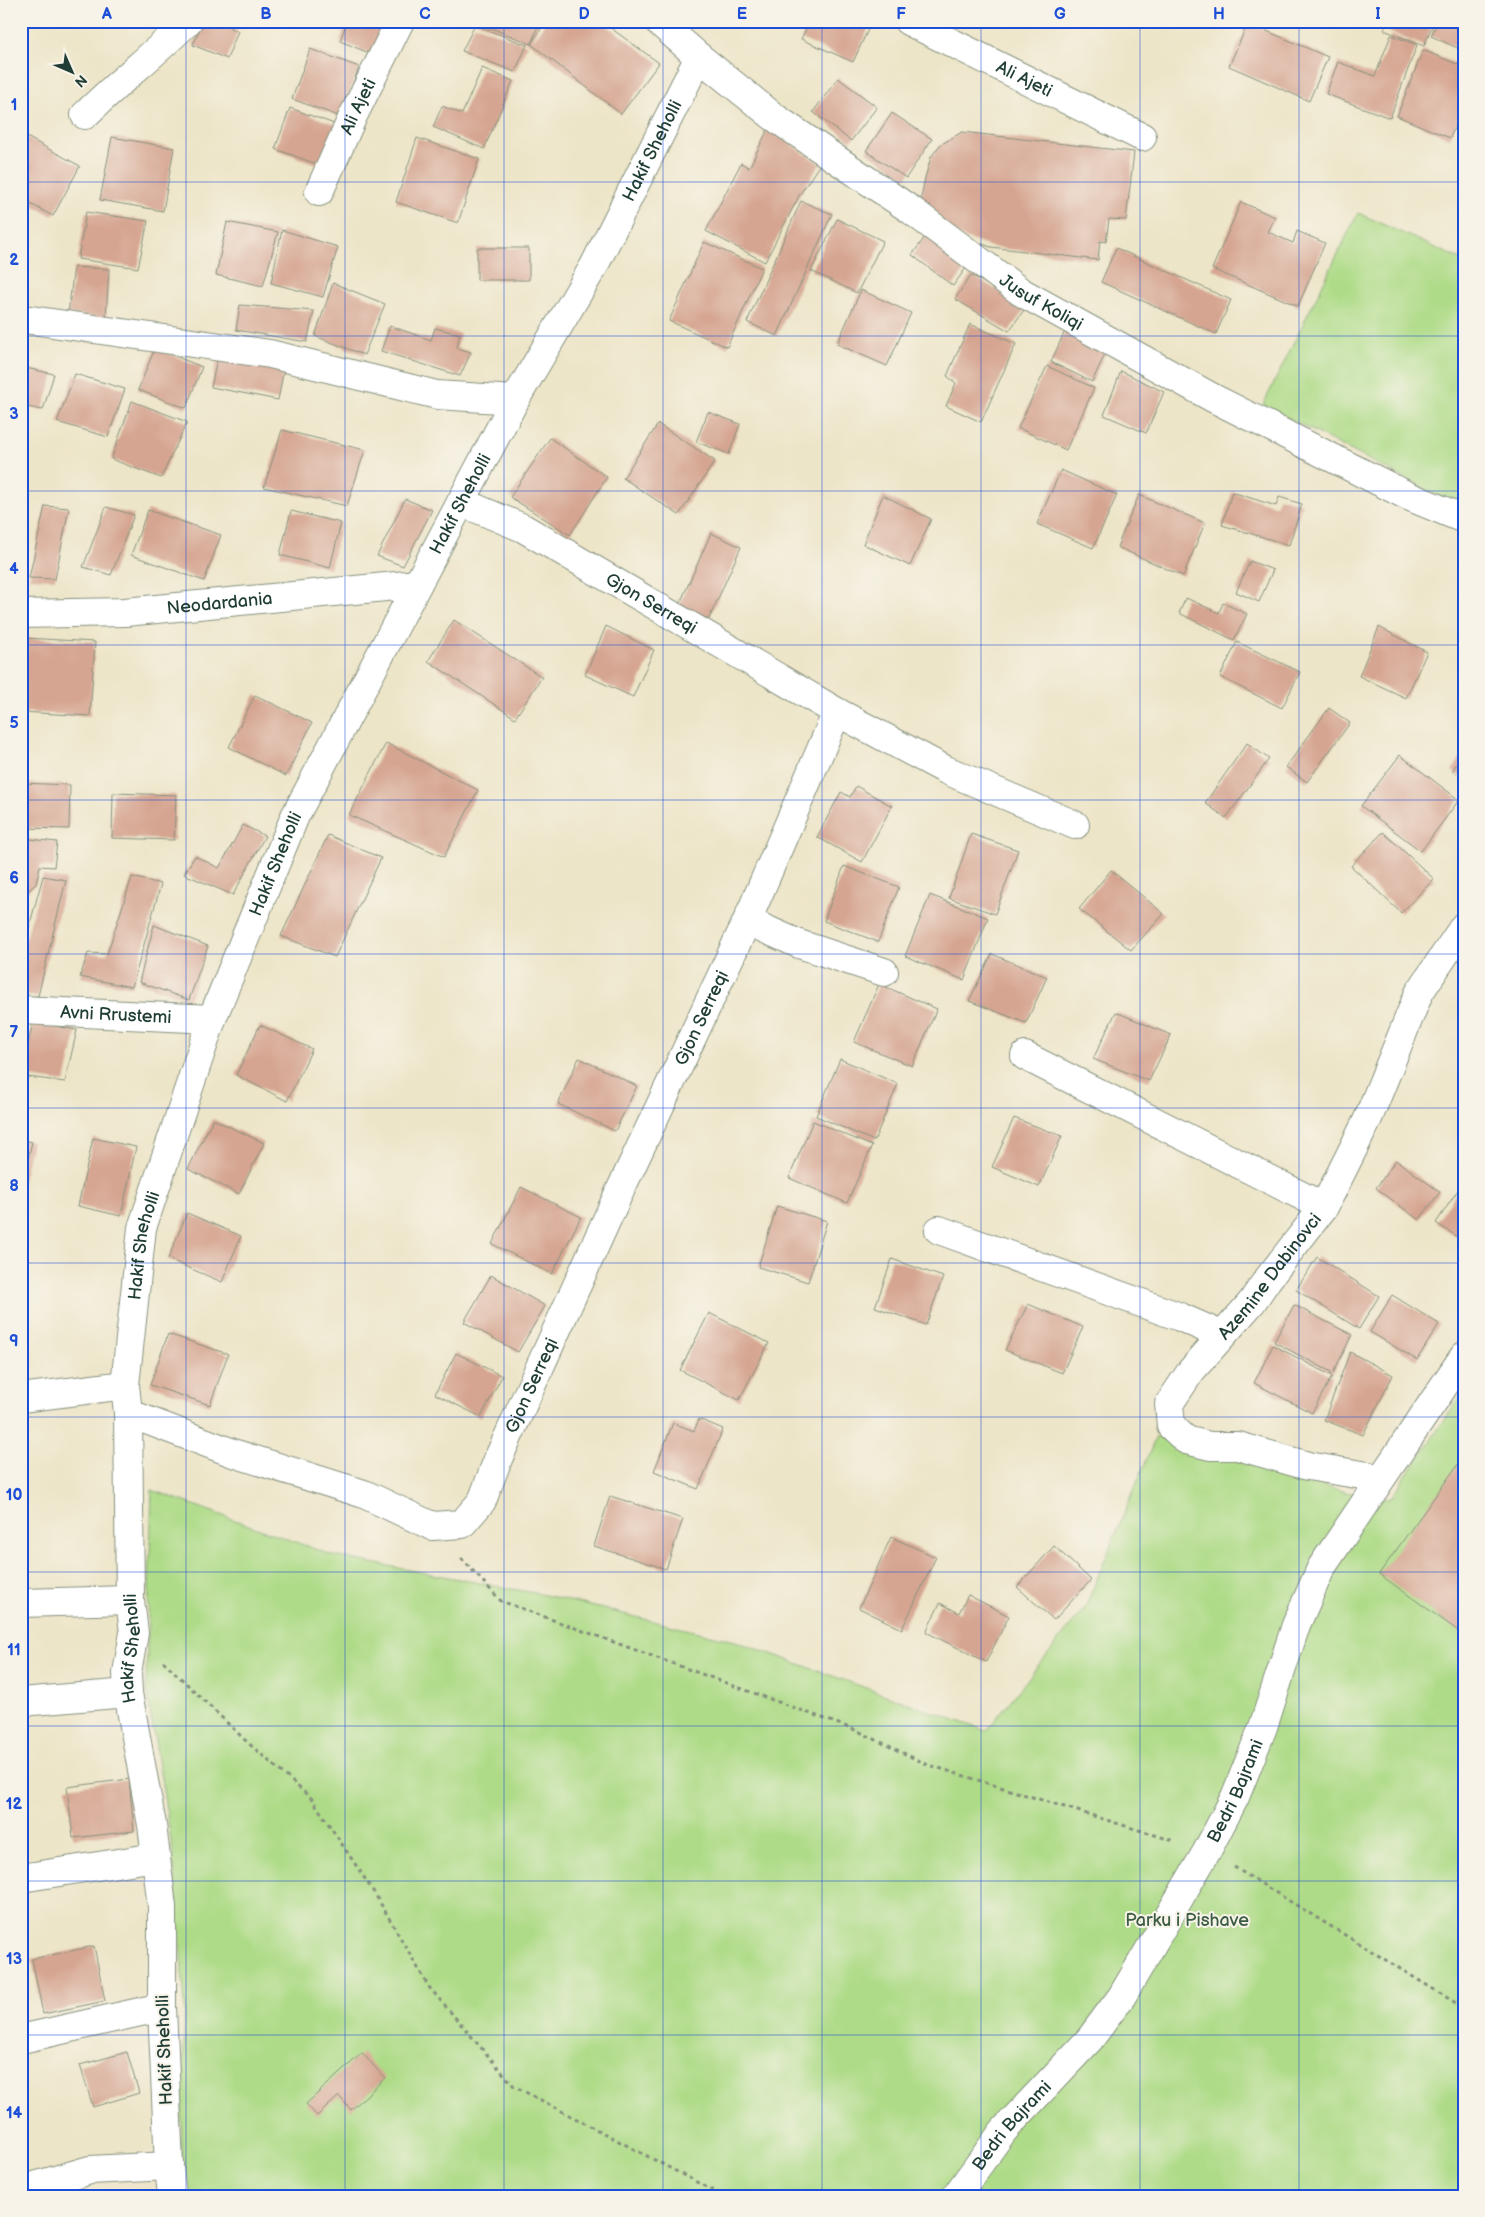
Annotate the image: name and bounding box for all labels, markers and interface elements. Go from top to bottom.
text: A [101,5,112,24]
text: B [260,5,272,24]
text: C [419,5,431,24]
text: D [578,5,590,24]
text: E [737,5,747,24]
text: F [896,5,906,24]
text: G [1054,5,1066,24]
text: H [1213,5,1225,24]
text: I [1375,5,1381,24]
north arrow [48,48,98,98]
street label: Ali Ajeti [993,56,1056,102]
text: N [71,71,91,91]
street label: Ali Ajeti [336,75,381,138]
text: 1 [11,96,17,115]
street label: Hakif Sheholli [618,97,687,205]
text: 2 [9,251,19,270]
street label: Jusuf Koliqi [995,270,1087,335]
text: 3 [9,405,19,424]
street label: Hakif Sheholli [425,450,496,558]
text: 4 [9,560,19,579]
street label: Gjon Serreqi [602,569,701,639]
street label: Neodardania [166,588,273,619]
text: 5 [9,714,19,733]
street label: Hakif Sheholli [245,808,306,919]
text: 6 [9,869,19,888]
street label: Gjon Serreqi [671,967,733,1069]
street label: Avni Rrustemi [60,1002,172,1028]
text: 7 [10,1023,19,1042]
text: 8 [9,1177,19,1196]
street label: Hakif Sheholli [124,1189,165,1301]
street label: Azemine Dabinovci [1214,1209,1326,1344]
text: 9 [9,1332,19,1351]
street label: Gjon Serreqi [501,1335,563,1437]
text: 10 [6,1486,22,1505]
street label: Hakif Sheholli [117,1594,145,1705]
text: 11 [7,1641,21,1660]
street label: Bedri Bajrami [1203,1736,1268,1846]
text: 12 [6,1795,23,1814]
park label: Parku i Pishave [1125,1910,1249,1931]
text: 13 [6,1950,22,1969]
street label: Hakif Sheholli [152,1994,177,2106]
street label: Bedri Bajrami [968,2077,1056,2175]
text: 14 [6,2104,23,2123]

